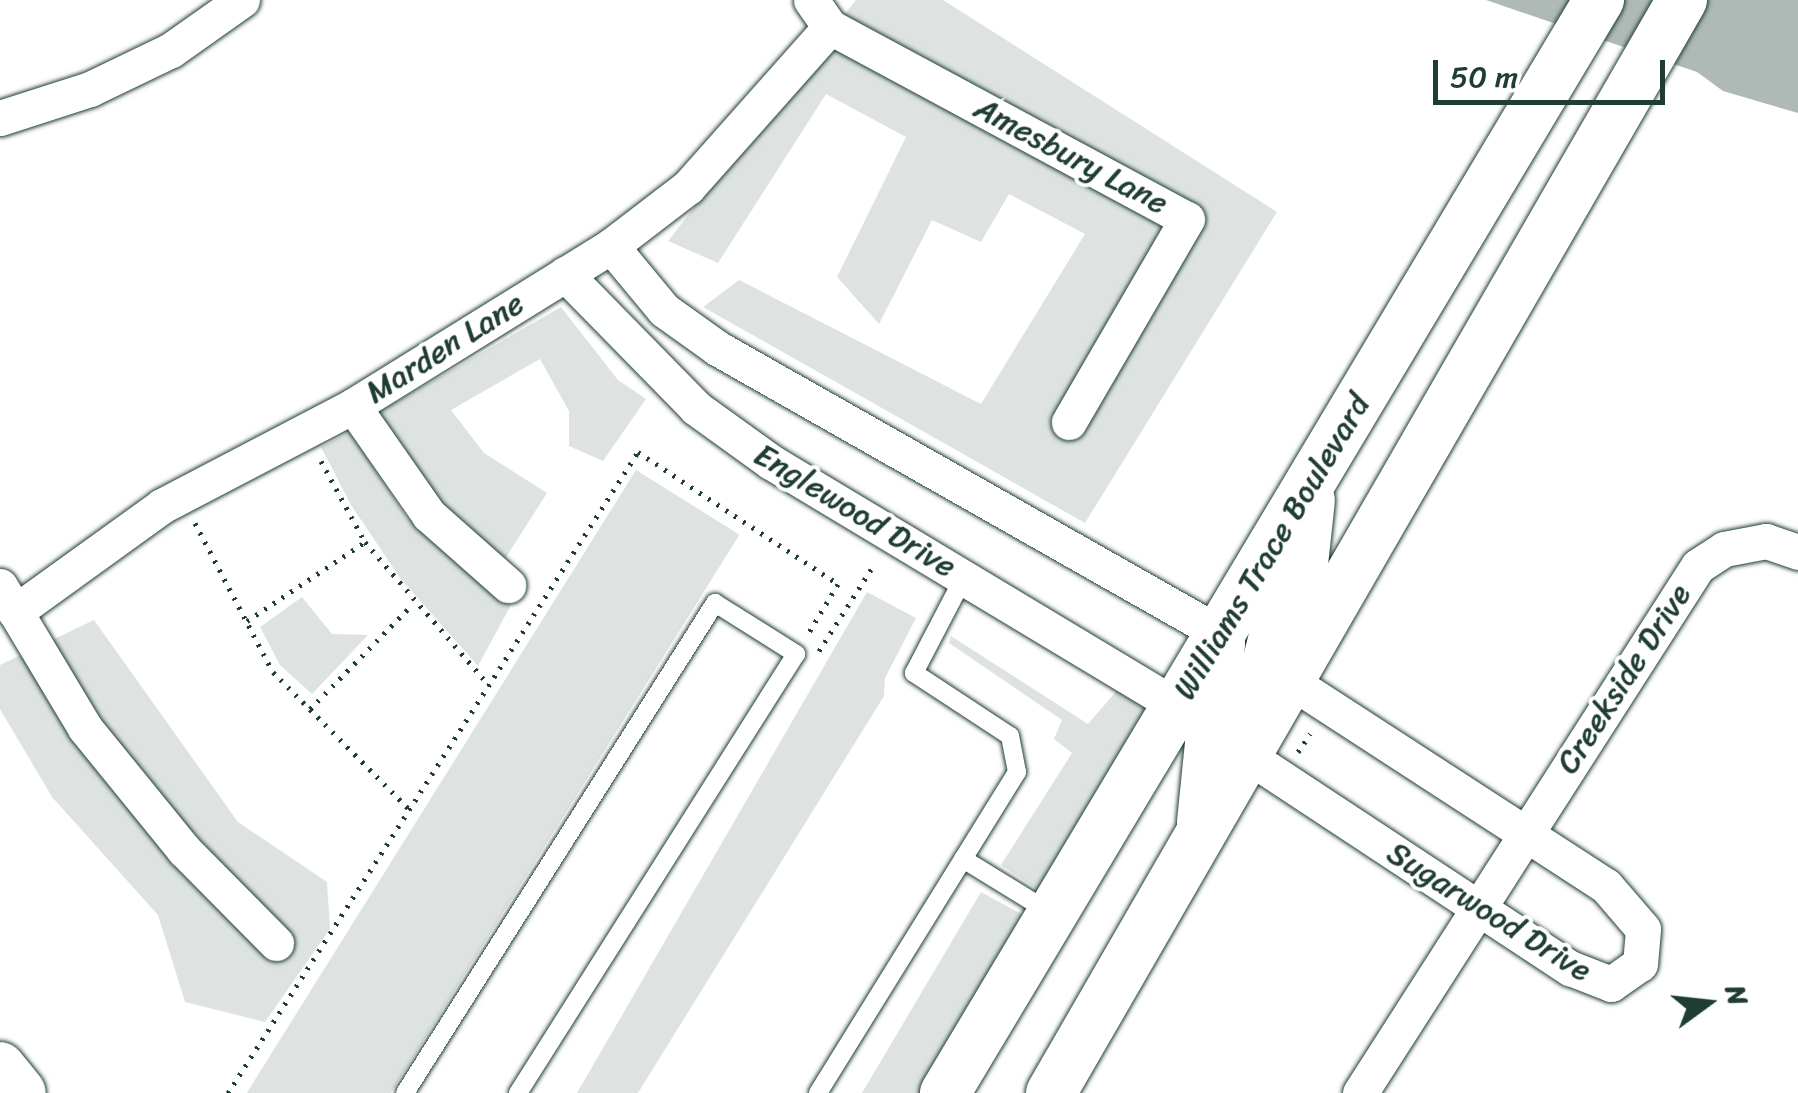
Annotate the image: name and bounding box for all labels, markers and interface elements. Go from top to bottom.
scale bar [1438,40,1670,102]
text: 50 m [1450,50,1518,104]
street label: Amesbury Lane [968,89,1174,223]
street label: Marden Lane [359,284,531,412]
street label: Williams Trace Boulevard [1166,388,1378,706]
street label: Englewood Drive [747,436,963,586]
street label: Creekside Drive [1548,577,1700,781]
street label: Sugarwood Drive [1379,834,1599,990]
north arrow [1658,953,1758,1053]
text: N [1711,979,1764,1011]

